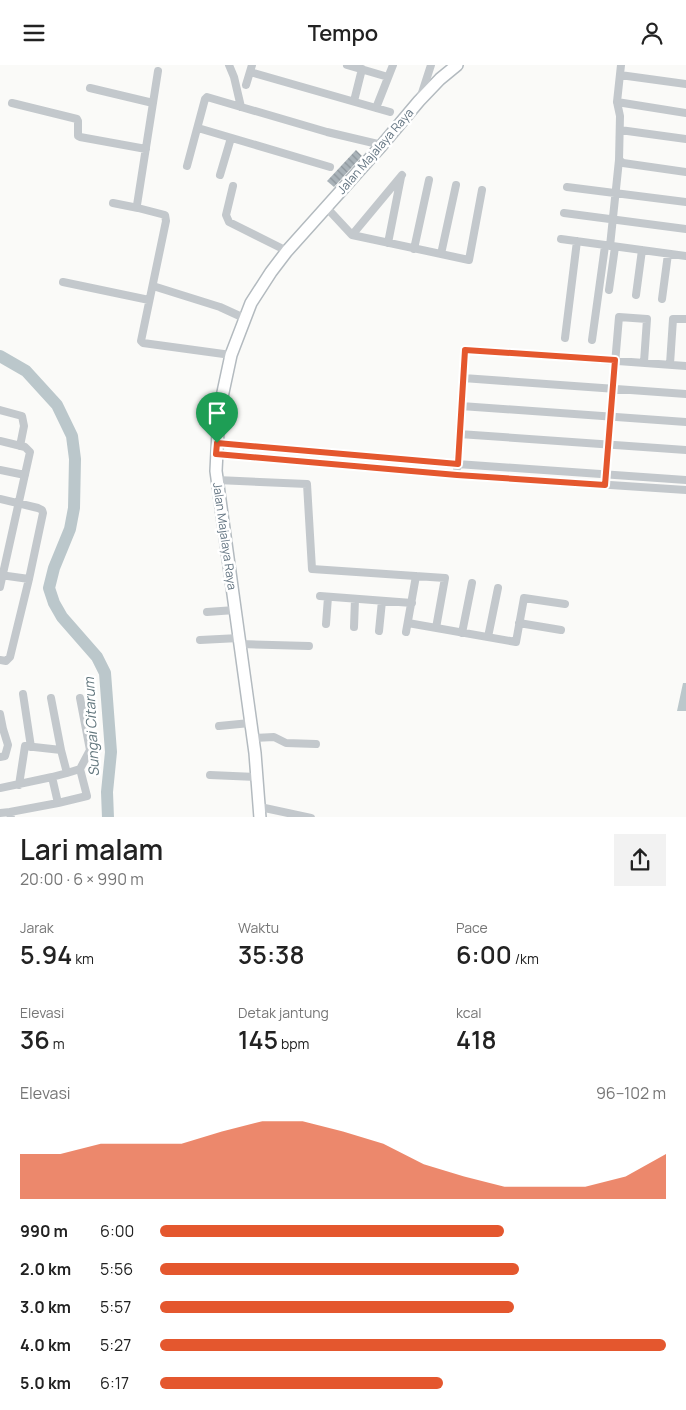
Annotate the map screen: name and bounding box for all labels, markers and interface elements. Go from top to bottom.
text: Tempo [308,18,378,48]
icon: menu [20,19,48,47]
icon: person [638,19,666,47]
street label: Jalan Majalaya Raya [333,104,417,198]
pin [196,392,238,443]
icon: arrive [203,399,231,427]
street label: Jalan Majalaya Raya [209,481,241,591]
water label: Sungai Citarum [79,676,103,777]
text: Lari malam [20,830,163,868]
button: share [614,834,666,886]
text: 20:00 · 6 × 990 m [20,868,144,890]
text: Jarak [20,918,54,937]
text: Waktu [238,918,279,937]
text: Pace [456,918,488,937]
text: 5.94 [20,937,72,972]
text: 35:38 [238,937,304,972]
text: 6:00 [456,937,512,972]
text: km [72,949,94,968]
text: /km [512,949,539,968]
text: Elevasi [20,1003,64,1022]
text: Detak jantung [238,1003,329,1022]
text: kcal [456,1003,482,1022]
text: 36 [20,1022,50,1057]
text: 145 [238,1022,278,1057]
text: 418 [456,1022,497,1057]
text: m [50,1034,65,1053]
text: bpm [278,1034,309,1053]
text: Elevasi [20,1082,71,1104]
text: 96–102 m [596,1082,666,1104]
text: 990 m [20,1220,68,1242]
text: 6:00 [100,1220,134,1242]
text: 2.0 km [20,1258,71,1280]
text: 5:56 [100,1258,133,1280]
text: 3.0 km [20,1296,71,1318]
text: 5:57 [100,1296,131,1318]
text: 4.0 km [20,1334,71,1356]
text: 5:27 [100,1334,131,1356]
text: 5.0 km [20,1372,71,1394]
text: 6:17 [100,1372,129,1394]

